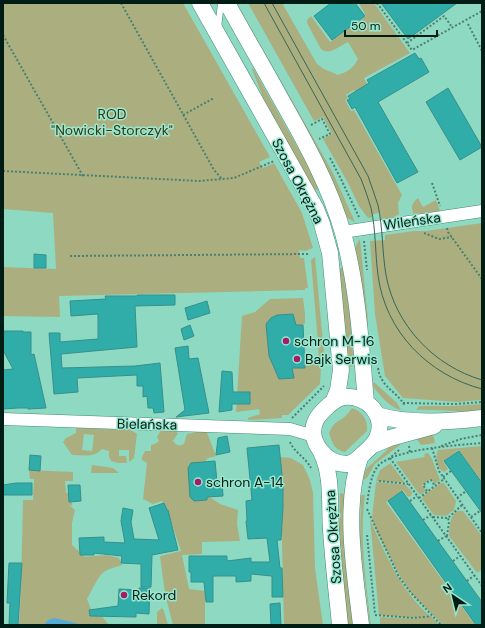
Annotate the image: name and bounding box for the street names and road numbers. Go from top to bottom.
street label: Szosa Okrężna [268,135,328,227]
street label: Wileńska [382,208,442,234]
street label: Bielańska [117,414,177,434]
street label: Szosa Okrężna [321,489,345,585]

